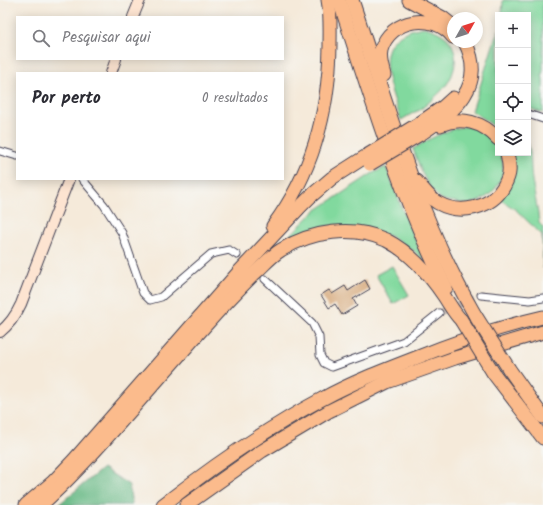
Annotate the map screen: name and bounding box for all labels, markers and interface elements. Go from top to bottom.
north arrow [447,12,483,48]
map controls [495,12,531,156]
button: + [495,12,531,48]
search box [16,16,284,60]
text: Pesquisar aqui [62,26,151,50]
icon: search [30,27,52,49]
button: − [495,48,531,84]
button: locate [495,84,531,120]
text: Por perto [32,85,101,112]
text: 0 resultados [202,88,268,109]
button: layers [495,120,531,156]

